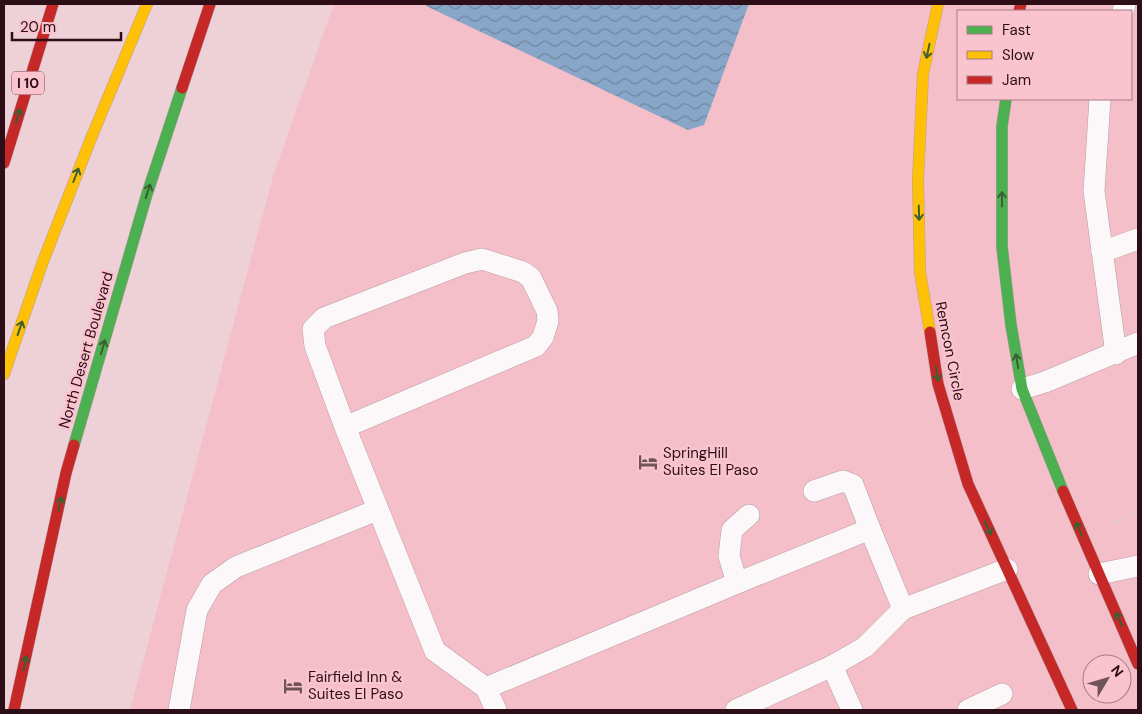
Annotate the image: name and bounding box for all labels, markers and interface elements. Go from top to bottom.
scale bar [12,10,121,42]
legend [957,10,1132,100]
text: 20 m [20,17,56,37]
text: Fast [1002,20,1031,40]
one-way arrow [923,43,932,59]
text: Slow [1002,45,1035,65]
text: Jam [1002,70,1031,90]
road number: I 10 [12,72,44,95]
one-way arrow [13,108,23,124]
one-way arrow [72,168,82,183]
one-way arrow [144,184,153,200]
one-way arrow [997,192,1007,208]
one-way arrow [914,205,923,221]
street label: North Desert Boulevard [54,269,118,431]
street label: Remcon Circle [931,300,969,402]
one-way arrow [16,320,25,336]
one-way arrow [98,340,108,356]
one-way arrow [1012,353,1022,369]
one-way arrow [932,366,942,382]
place label: SpringHill Suites El Paso [663,443,758,480]
hotel icon: SpringHill Suites El Paso [637,451,659,473]
one-way arrow [55,496,65,512]
one-way arrow [984,520,993,535]
one-way arrow [1074,522,1084,537]
one-way arrow [1113,612,1123,627]
north arrow [1082,654,1132,704]
one-way arrow [20,655,30,671]
text: N [1107,661,1127,681]
place label: Fairfield Inn & Suites El Paso [308,667,403,704]
hotel icon: Fairfield Inn & Suites El Paso [282,675,304,697]

